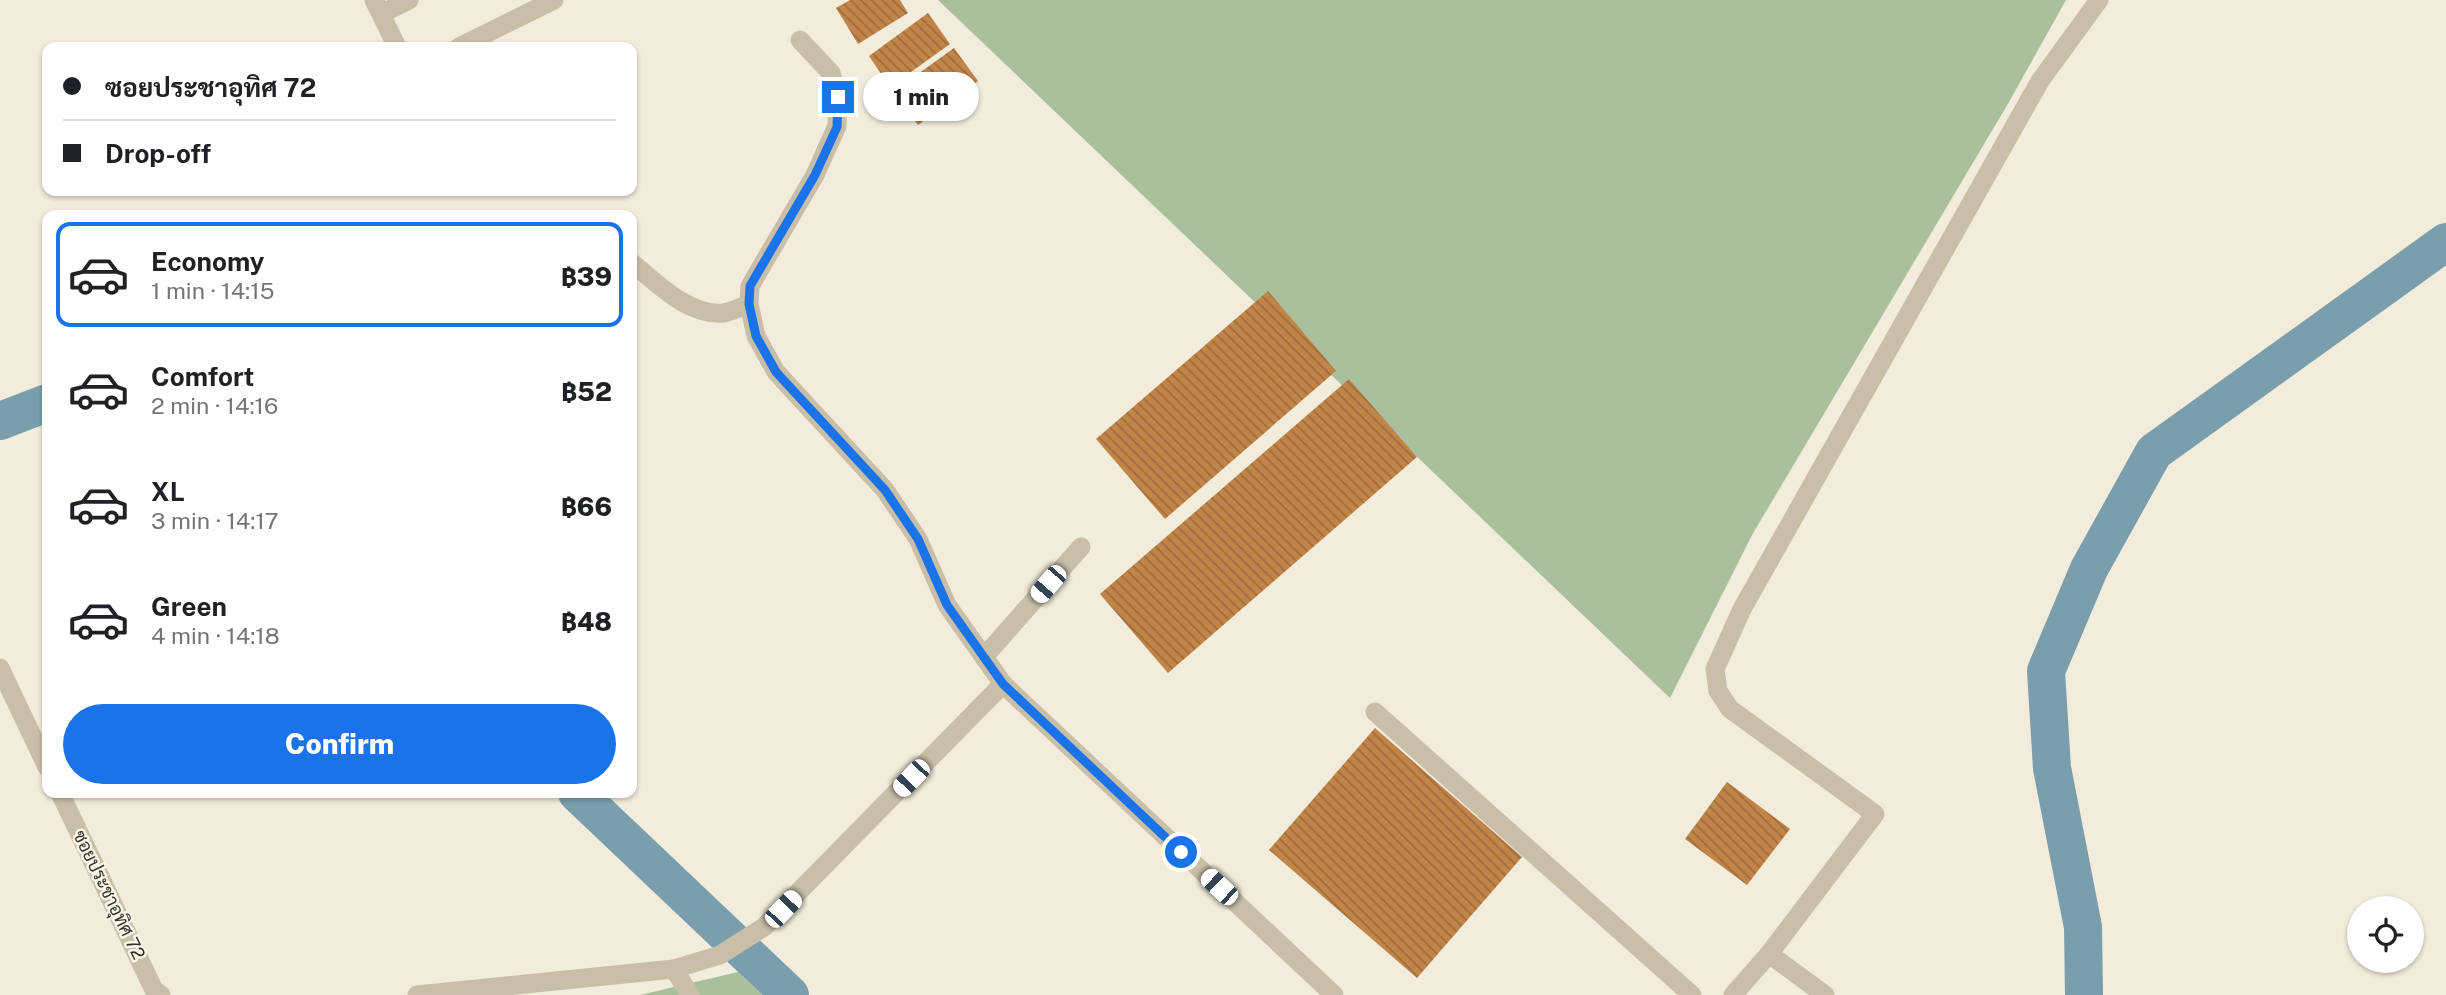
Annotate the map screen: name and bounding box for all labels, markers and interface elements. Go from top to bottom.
text: ซอยประชาอุทิศ 72 [105,72,316,103]
callout: 1 min [862,72,978,122]
route end [822,81,854,113]
text: 1 min [893,83,949,110]
text: Drop-off [105,138,211,169]
icon: car [67,243,130,306]
text: Economy [151,246,264,277]
text: ฿39 [561,261,612,292]
text: 1 min · 14:15 [151,277,274,304]
icon: car [67,358,130,421]
text: Comfort [151,361,254,392]
text: ฿52 [561,376,612,407]
text: 2 min · 14:16 [151,392,278,419]
icon: car [67,473,130,536]
text: XL [151,476,185,507]
text: ฿66 [561,491,612,522]
text: 3 min · 14:17 [151,507,279,534]
car [1027,561,1070,607]
icon: car [67,588,130,651]
text: Green [151,591,227,622]
text: ฿48 [561,606,612,637]
text: 4 min · 14:18 [151,622,280,649]
button: Confirm [63,704,616,784]
car [889,756,934,800]
street label: ซอยประชาอุทิศ 72 [67,827,150,964]
route start [1165,836,1197,868]
car [1197,865,1242,909]
car [761,887,806,931]
map controls [2347,896,2424,973]
button: locate [2347,896,2424,973]

